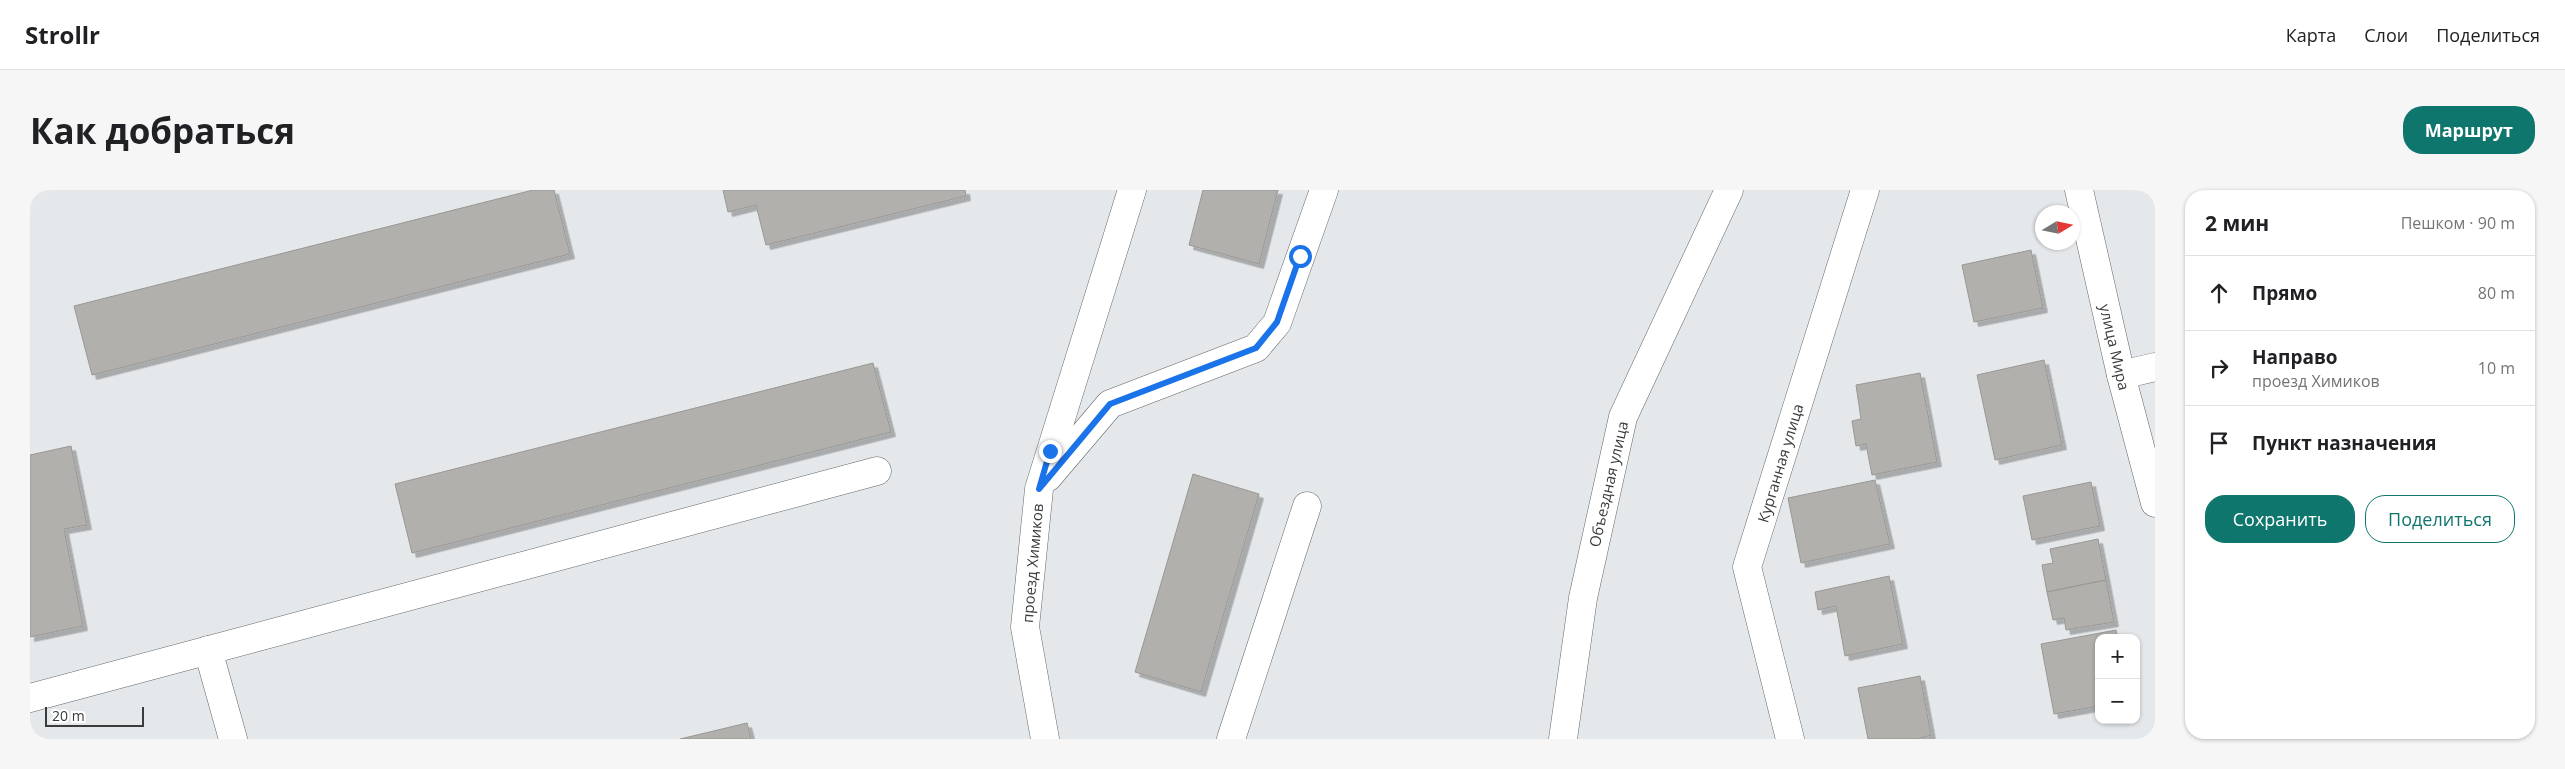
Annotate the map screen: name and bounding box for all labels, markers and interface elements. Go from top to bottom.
text: Strollr [25,18,100,51]
text: Карта [2286,23,2336,47]
text: Слои [2364,23,2408,47]
text: Поделиться [2436,23,2540,47]
button: Маршрут [2403,106,2535,154]
text: Как добраться [30,107,295,154]
north arrow [2035,205,2080,250]
text: 2 мин [2205,209,2269,237]
text: Пешком · 90 m [2401,212,2515,234]
route start [1289,245,1312,268]
icon: ahead [2205,279,2233,307]
text: Прямо [2252,280,2317,306]
text: 80 m [2478,282,2515,304]
street label: улица Мира [2095,302,2135,392]
text: Направо [2252,344,2338,370]
icon: right [2205,354,2233,382]
text: 10 m [2478,357,2515,379]
text: проезд Химиков [2252,370,2380,392]
street label: Курганная улица [1752,401,1808,525]
street label: Объездная улица [1584,419,1632,549]
icon: arrive [2205,429,2233,457]
text: Пункт назначения [2252,430,2437,456]
route end [1039,440,1062,463]
button: Сохранить [2205,495,2355,543]
button: Поделиться [2365,495,2515,543]
street label: проезд Химиков [1017,502,1047,624]
map controls [2095,634,2140,724]
button: + [2095,634,2140,679]
button: − [2095,679,2140,724]
scale bar [45,704,144,727]
text: 20 m [52,706,85,725]

